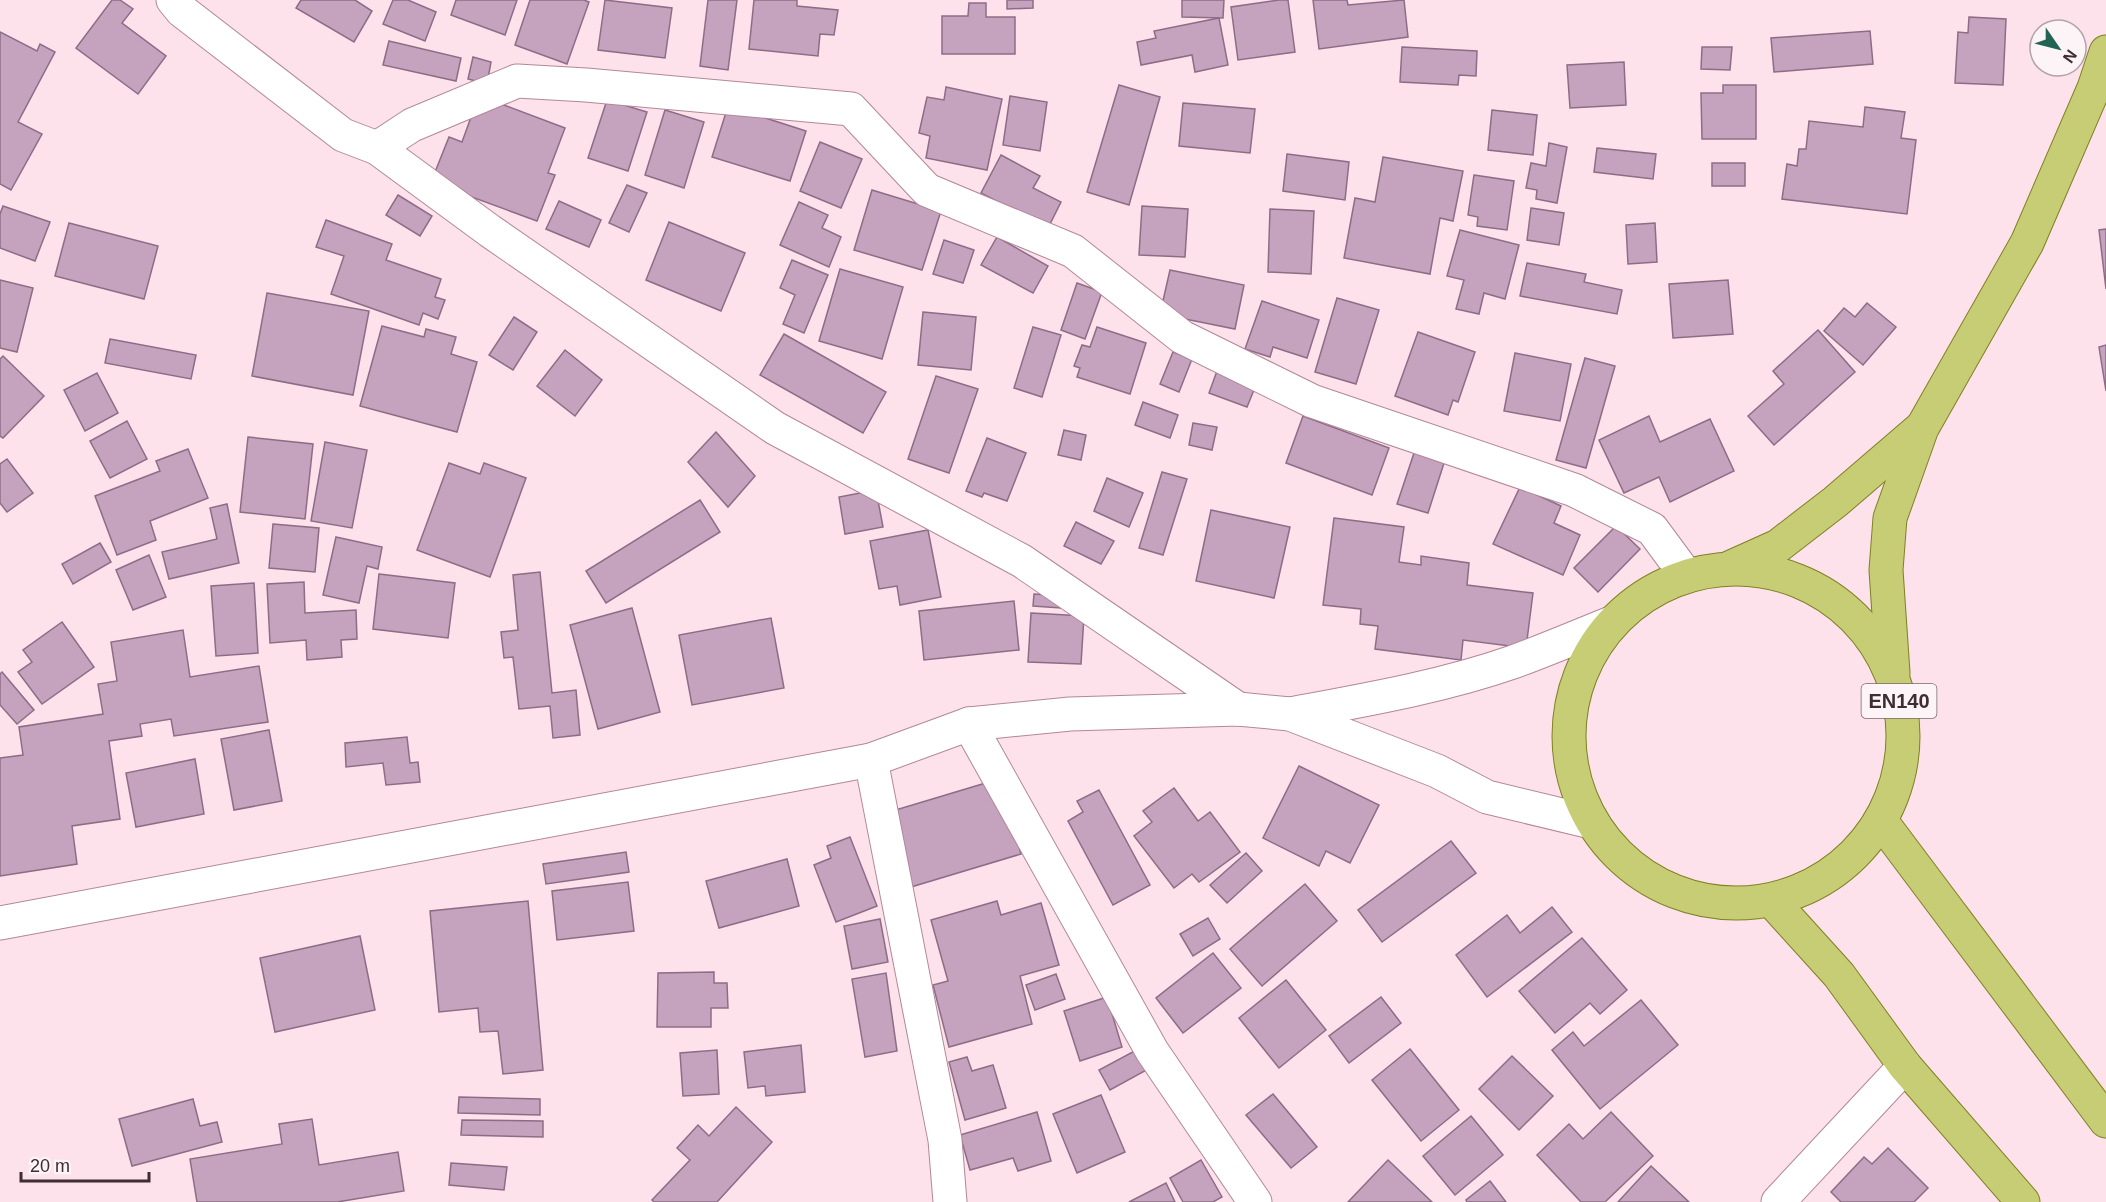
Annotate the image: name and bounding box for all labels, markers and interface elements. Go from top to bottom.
north arrow [2028,18,2088,78]
text: N [2060,47,2080,66]
road number: EN140 [1862,684,1936,718]
scale bar [21,1145,148,1183]
text: 20 m [30,1156,70,1176]

